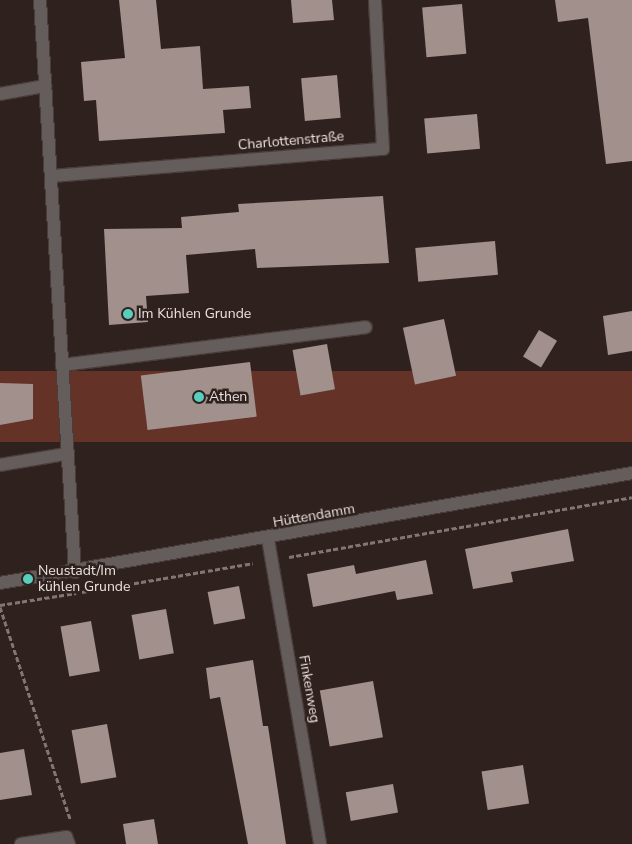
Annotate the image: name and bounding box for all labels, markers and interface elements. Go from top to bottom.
street label: Charlottenstraße [237,128,345,154]
place label: Im Kühlen Grunde [138,306,251,322]
marker: Im Kühlen Grunde [122,308,134,320]
place label: Athen [209,389,247,405]
marker: Athen [193,391,205,403]
street label: Hüttendamm [272,501,356,531]
place label: Neustadt/Im kühlen Grunde [38,563,130,596]
marker: Neustadt/Im kühlen Grunde [22,573,34,585]
street label: Finkenweg [295,654,323,724]

